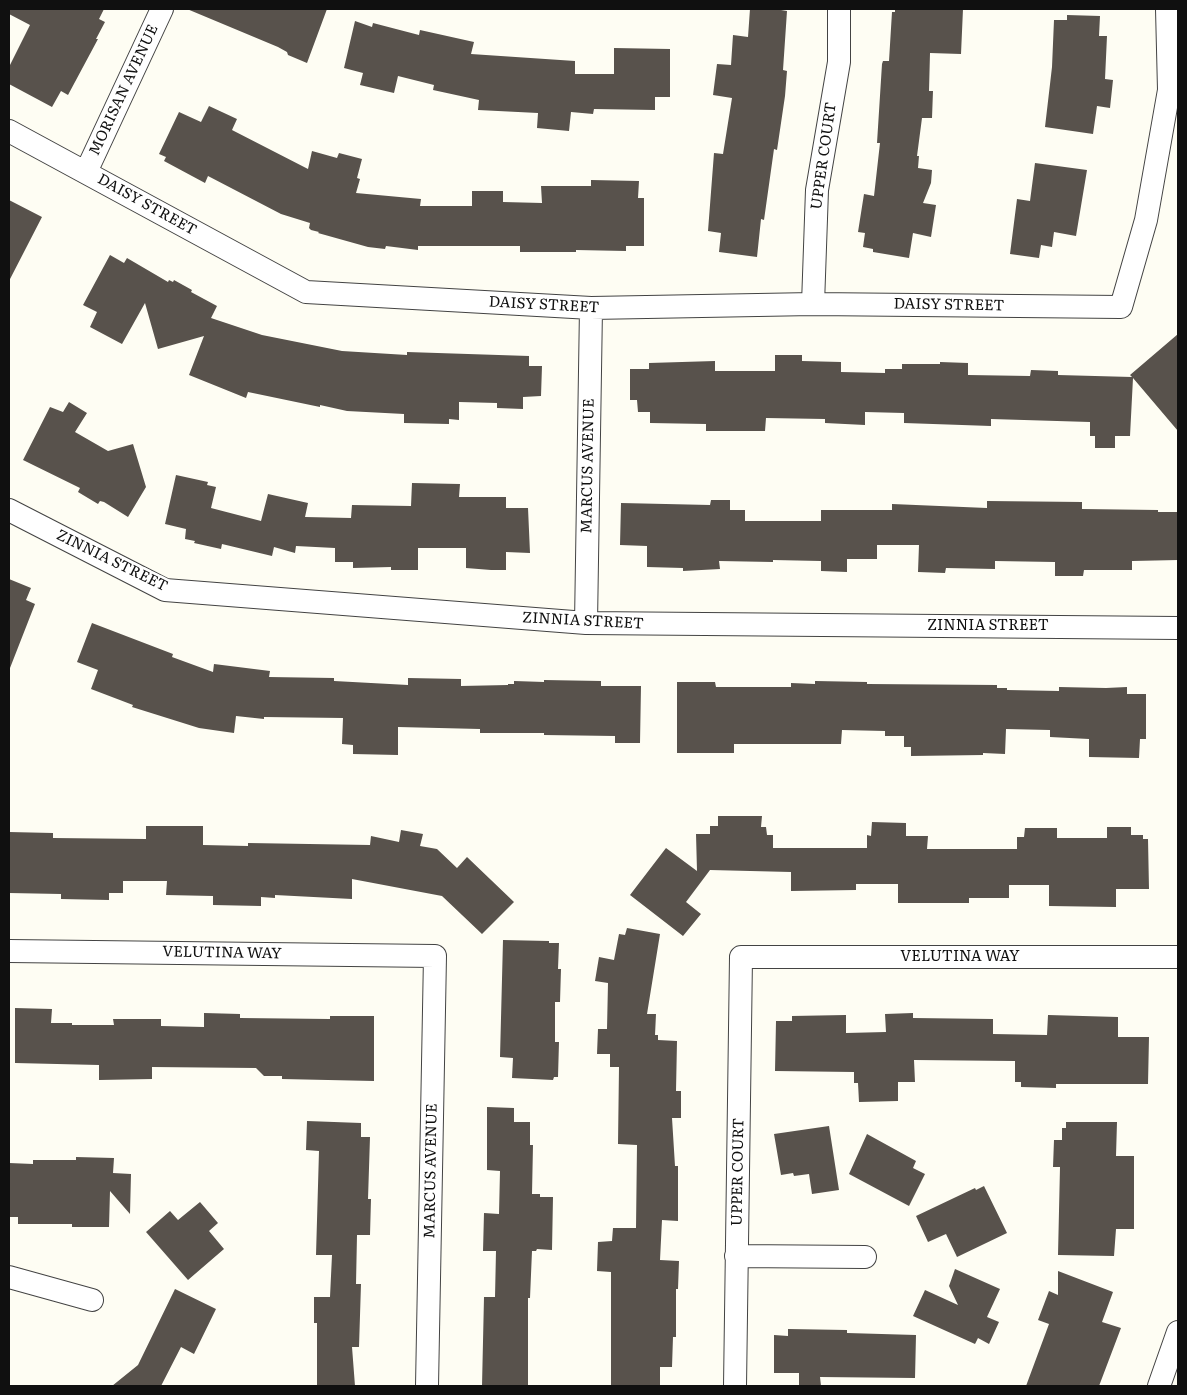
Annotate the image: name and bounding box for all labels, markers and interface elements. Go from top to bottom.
street label: MORISAN AVENUE [86,22,162,158]
street label: UPPER COURT [808,101,840,211]
street label: DAISY STREET [94,170,200,240]
street label: DAISY STREET [488,293,600,317]
street label: DAISY STREET [893,295,1005,315]
street label: MARCUS AVENUE [578,398,598,534]
street label: ZINNIA STREET [53,526,171,596]
street label: ZINNIA STREET [522,609,644,633]
street label: ZINNIA STREET [927,617,1049,635]
street label: VELUTINA WAY [162,943,282,963]
street label: VELUTINA WAY [900,948,1020,966]
street label: MARCUS AVENUE [421,1103,441,1239]
street label: UPPER COURT [728,1118,748,1226]

